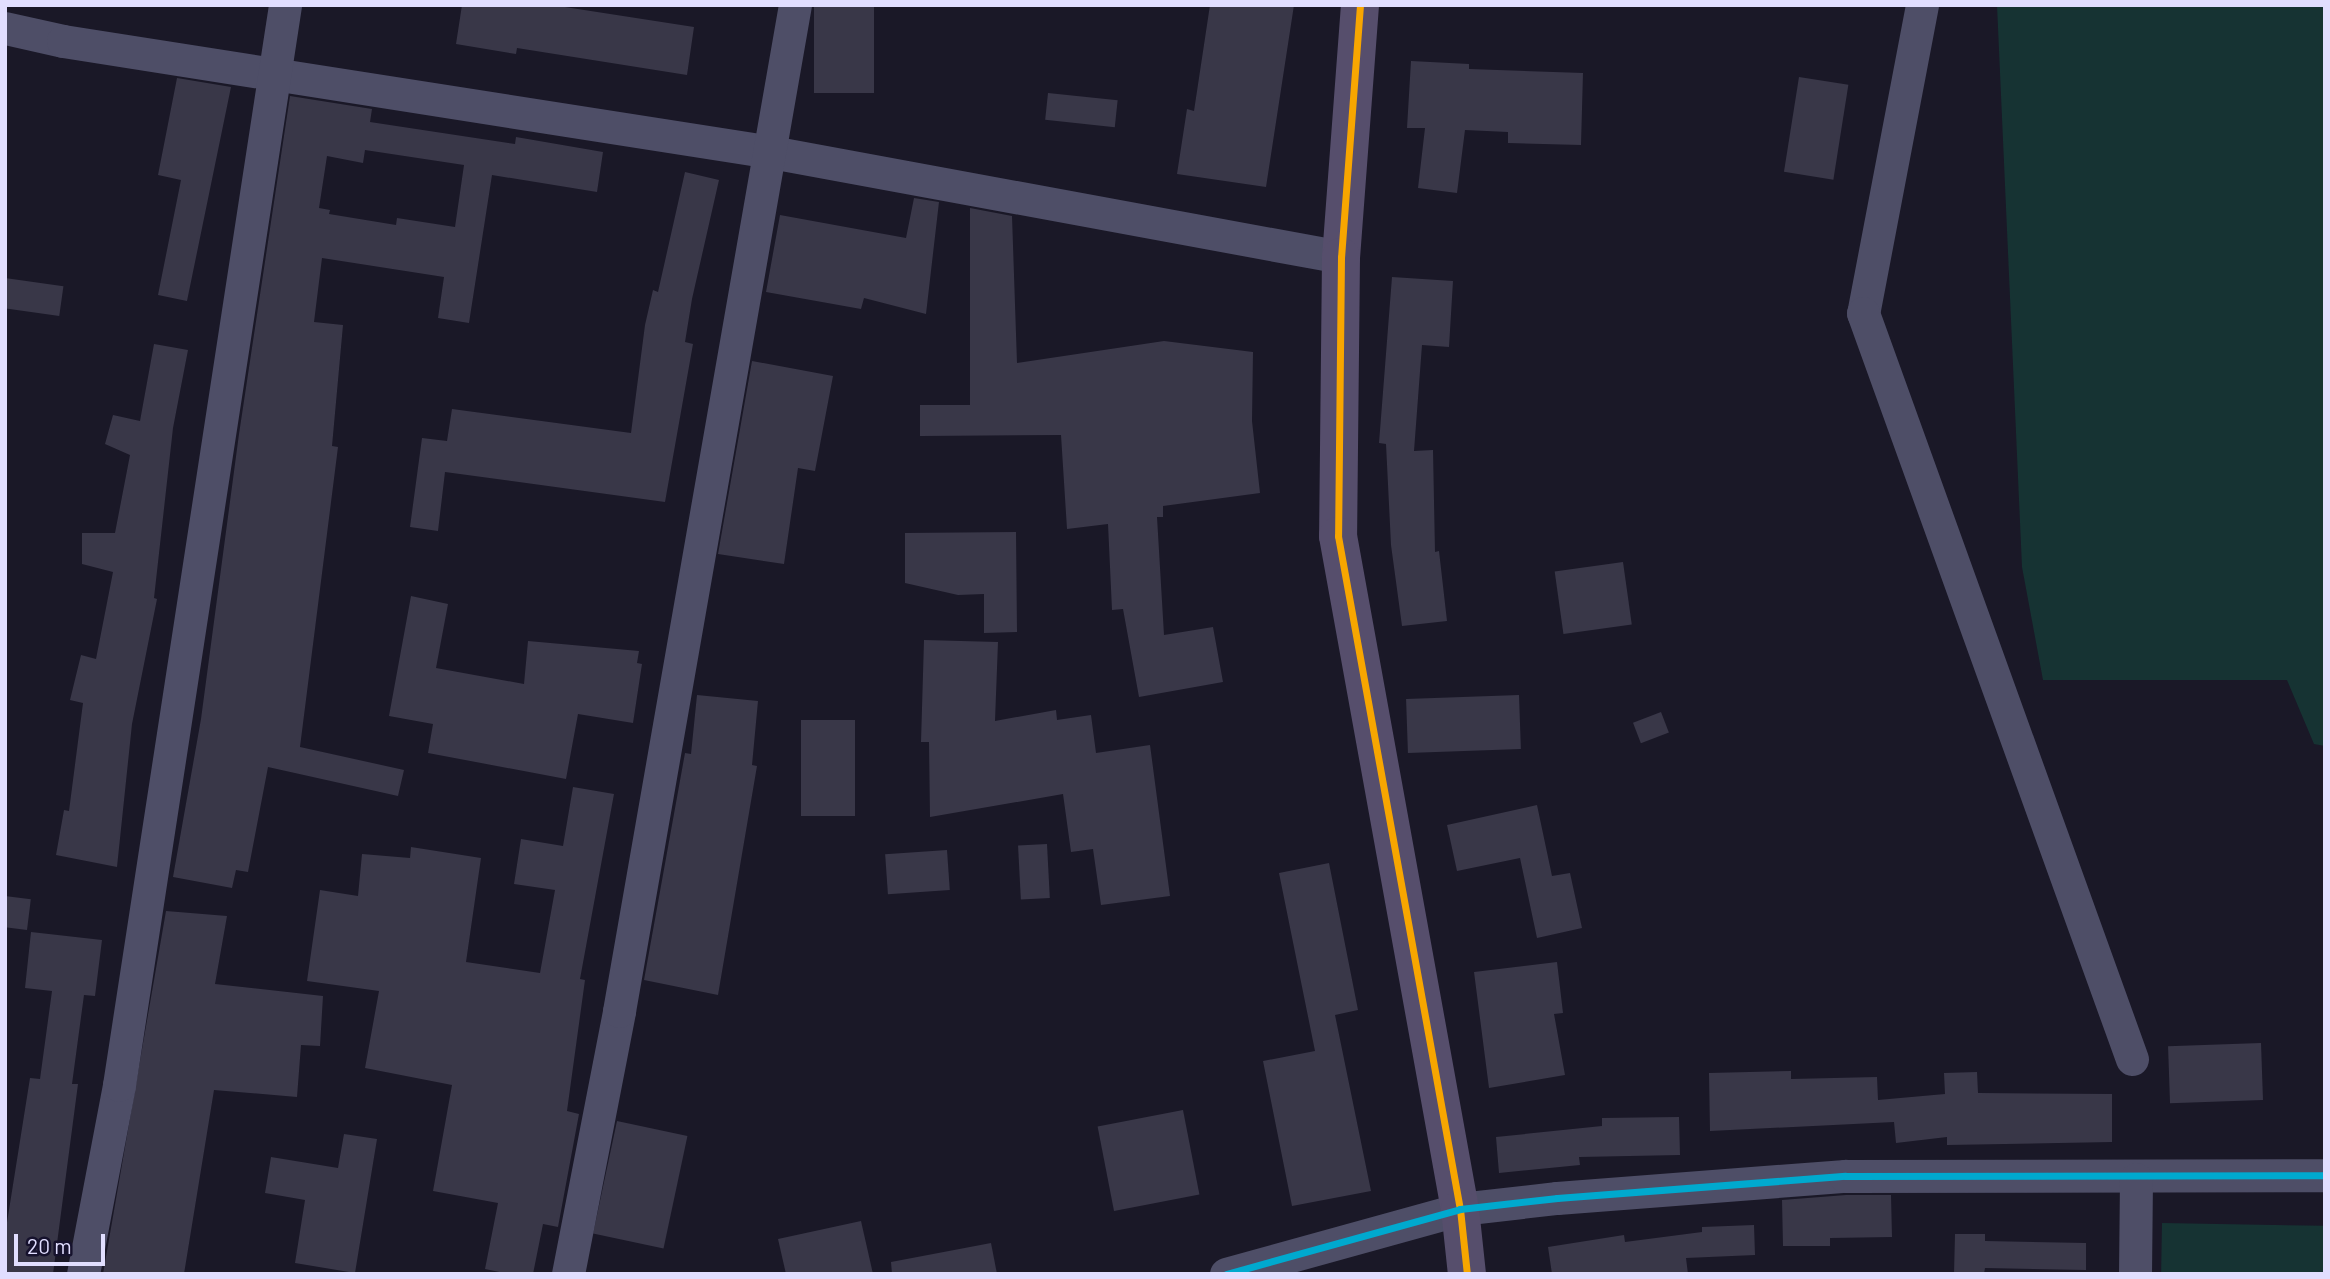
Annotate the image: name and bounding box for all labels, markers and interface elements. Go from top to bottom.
scale bar [18,1220,108,1264]
text: 20 m [27,1233,72,1258]

